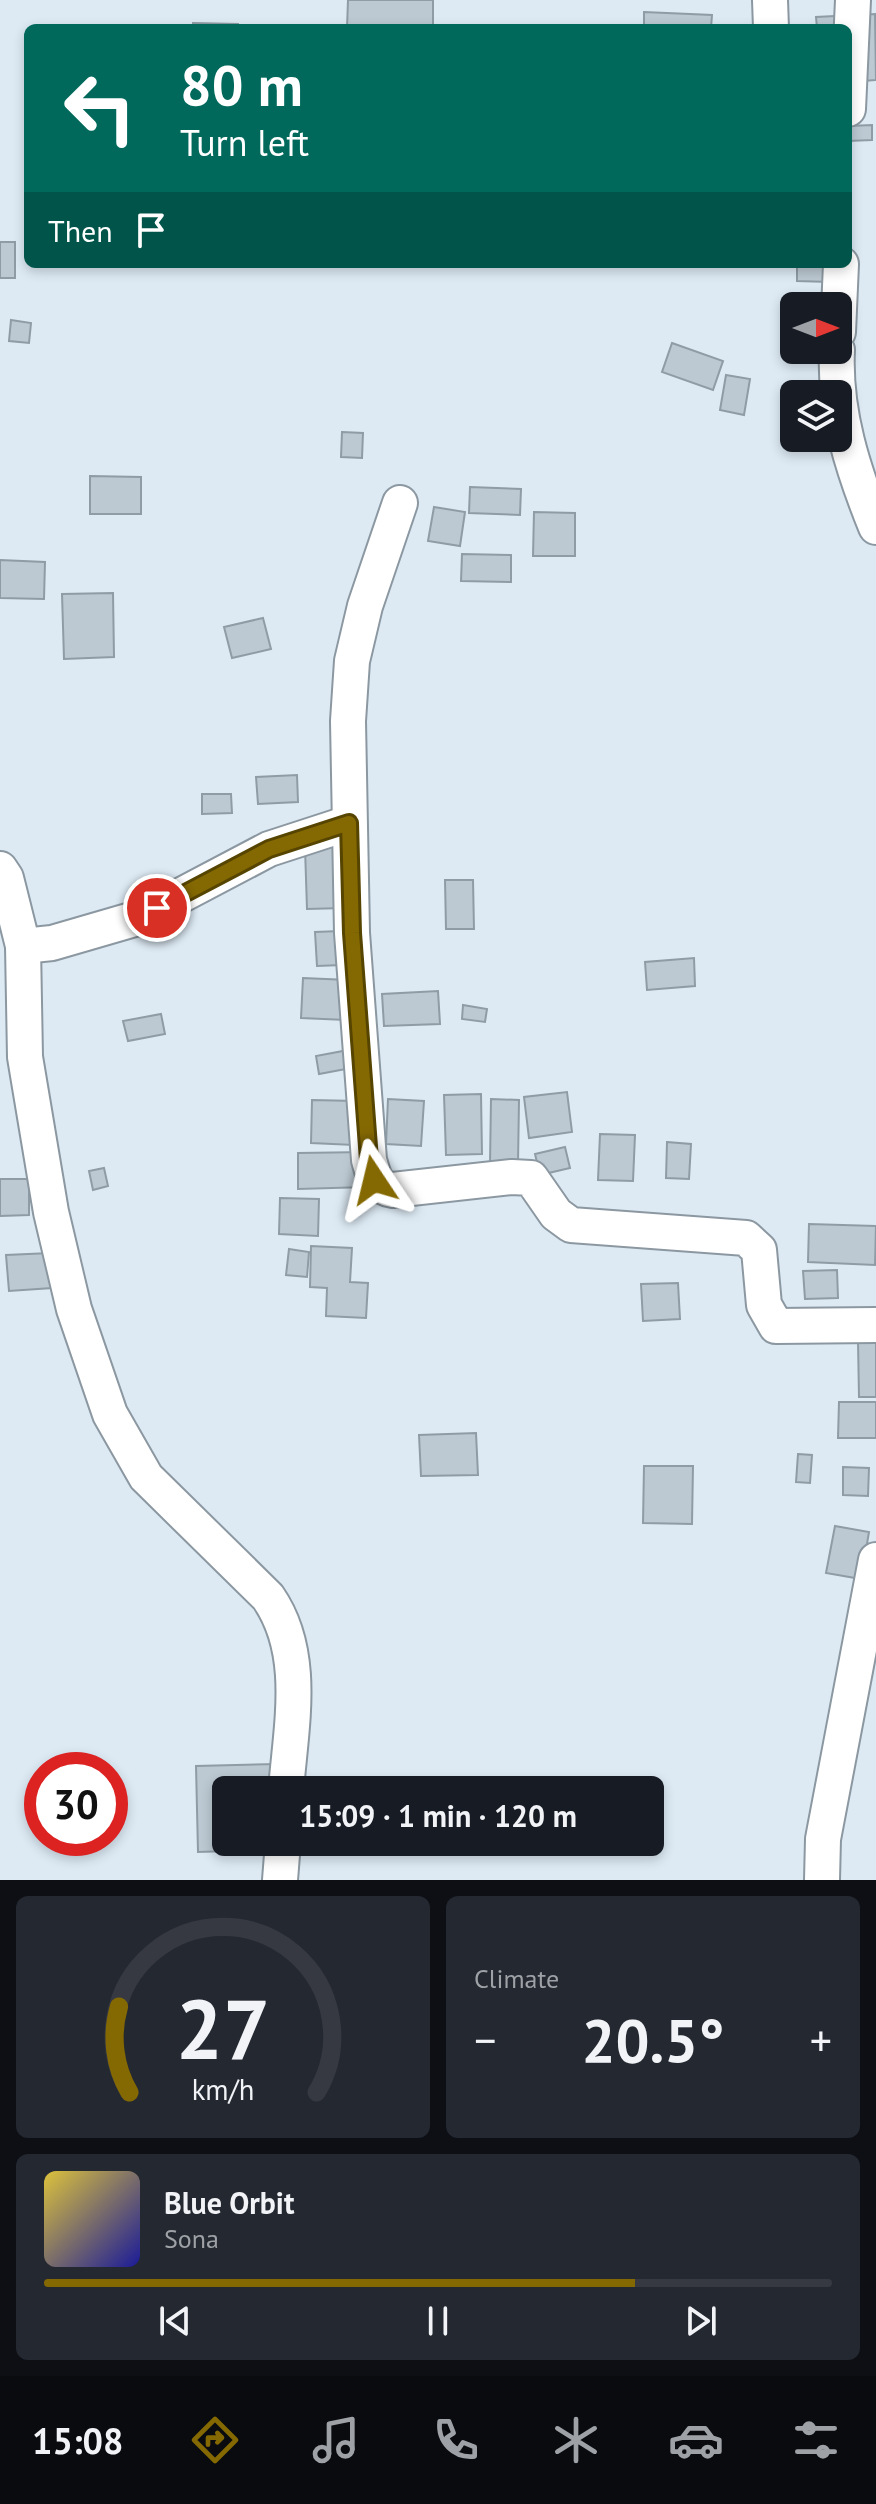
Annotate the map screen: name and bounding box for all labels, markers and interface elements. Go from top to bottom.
text: 80 m [180,49,303,121]
icon: left [48,56,152,160]
text: Turn left [180,119,309,166]
icon: arrive [129,208,173,252]
text: Then [48,211,113,250]
north arrow [780,292,852,364]
map controls [780,292,852,452]
button: layers [780,380,852,452]
pin [123,874,191,942]
icon: arrive [135,886,179,930]
position arrow [332,1138,416,1222]
speed limit sign: 30 [24,1752,128,1856]
text: 15:09 · 1 min · 120 m [299,1796,577,1835]
text: Climate [474,1962,559,1995]
text: 27 [176,1974,270,2082]
text: 20.5° [581,2001,725,2079]
text: − [474,2011,496,2068]
text: + [810,2011,832,2068]
text: km/h [192,2071,254,2108]
text: Blue Orbit [164,2183,294,2222]
text: Sona [164,2222,219,2255]
icon: previous [153,2299,197,2343]
icon: pause [416,2299,460,2343]
icon: next [679,2299,723,2343]
icon: directions [187,2412,243,2468]
icon: music [308,2412,364,2468]
icon: phone [428,2412,484,2468]
icon: climate [548,2412,604,2468]
icon: car [668,2412,724,2468]
icon: filters [788,2412,844,2468]
text: 15:08 [32,2417,123,2464]

